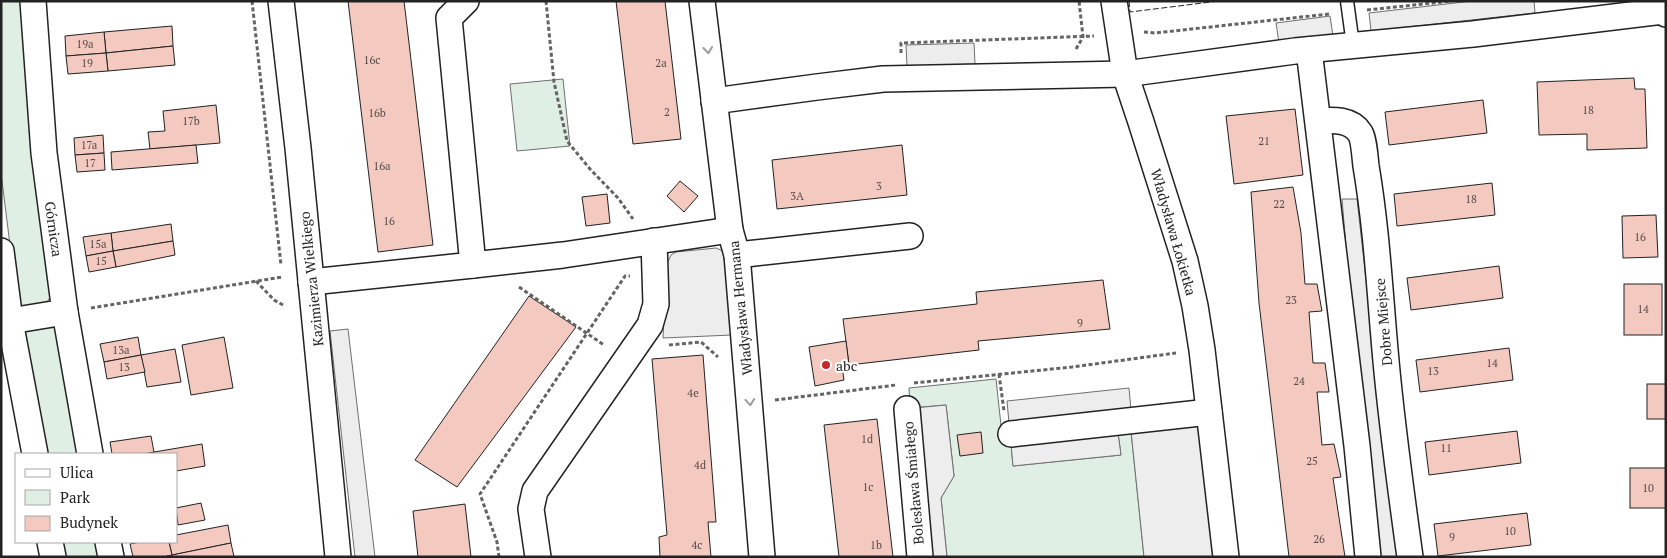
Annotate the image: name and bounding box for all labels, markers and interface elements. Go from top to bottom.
house number: 19a [76,37,94,51]
one-way arrow [702,46,713,54]
house number: 16c [364,53,380,67]
house number: 19 [81,56,93,70]
house number: 2a [655,56,667,70]
house number: 18 [1582,103,1594,117]
house number: 2 [664,105,670,119]
house number: 16b [368,106,386,120]
house number: 17b [182,114,200,128]
house number: 21 [1258,134,1270,148]
house number: 17a [81,138,98,152]
house number: 17 [84,156,96,170]
house number: 16a [373,159,391,173]
street label: Władysława Łokietka [1147,166,1201,298]
house number: 3 [876,179,882,193]
house number: 3A [790,189,804,203]
house number: 18 [1465,192,1477,206]
house number: 22 [1273,197,1285,211]
street label: Górnicza [41,200,67,258]
street label: Kazimierza Wielkiego [294,210,328,347]
house number: 16 [383,214,395,228]
house number: 16 [1634,230,1646,244]
house number: 15a [89,237,107,251]
street label: Władysława Hermana [723,240,757,376]
house number: 15 [95,254,107,268]
street label: Dobre Miejsce [1370,277,1396,367]
house number: 23 [1285,293,1297,307]
house number: 14 [1637,302,1649,316]
house number: 9 [1077,316,1083,330]
house number: 13a [112,343,130,357]
place label: abc [836,356,857,375]
house number: 14 [1486,356,1498,370]
marker: abc [820,359,832,371]
house number: 13 [118,360,130,374]
house number: 13 [1427,364,1439,378]
house number: 24 [1293,374,1305,388]
house number: 4e [687,386,699,400]
one-way arrow [744,398,755,406]
street label: Bolesława Śmiałego [898,420,928,545]
house number: 1d [861,432,873,446]
house number: 11 [1440,441,1452,455]
legend [15,453,178,543]
house number: 25 [1306,454,1318,468]
house number: 4d [694,458,706,472]
text: Ulica [60,462,94,482]
house number: 1c [863,480,874,494]
house number: 10 [1642,481,1654,495]
text: Park [60,487,90,507]
text: Budynek [60,512,118,532]
house number: 10 [1504,524,1516,538]
house number: 9 [1449,530,1455,544]
house number: 26 [1313,532,1325,546]
house number: 4c [692,538,703,552]
house number: 1b [870,538,882,552]

